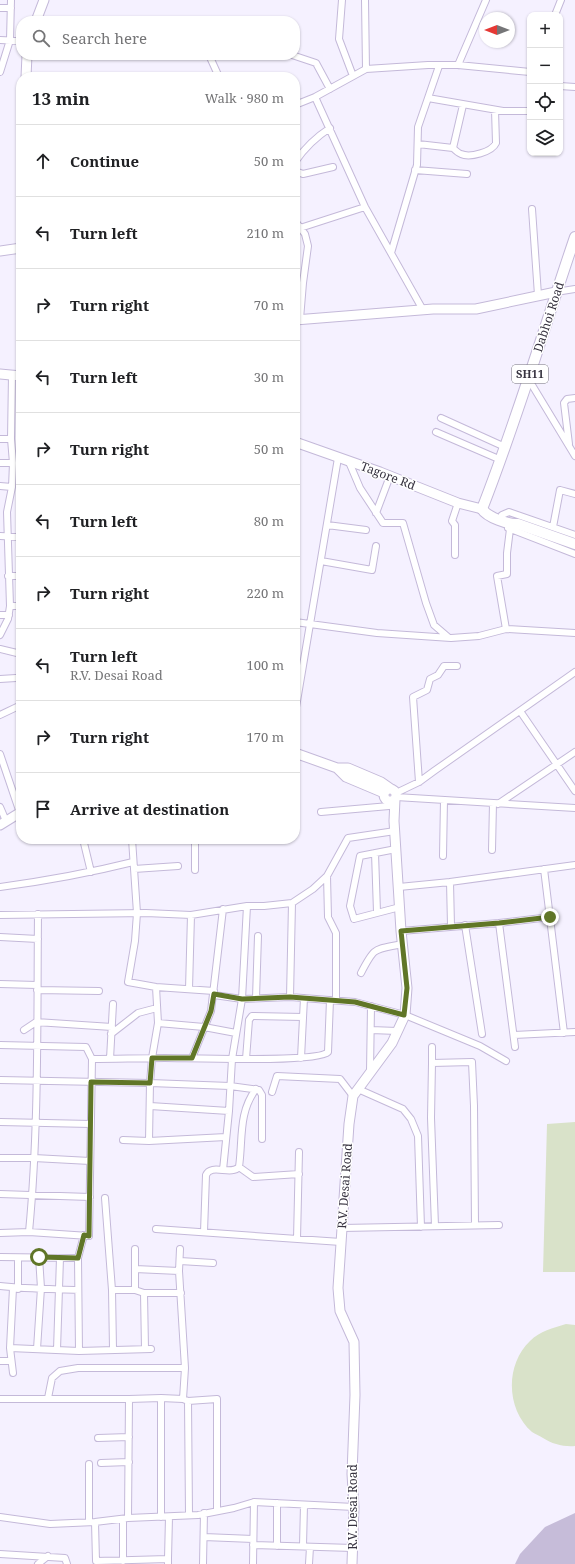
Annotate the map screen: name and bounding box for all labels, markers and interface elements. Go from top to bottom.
north arrow [479,12,515,48]
map controls [527,12,563,156]
button: + [527,12,563,48]
search box [16,16,300,60]
icon: search [30,27,52,49]
text: Search here [62,28,147,48]
button: − [527,48,563,84]
button: locate [527,84,563,120]
text: 13 min [32,87,90,110]
text: Walk · 980 m [205,89,284,107]
button: layers [527,120,563,156]
icon: ahead [32,150,54,172]
text: Continue [70,151,139,171]
text: 50 m [254,152,284,170]
icon: left [32,222,54,244]
text: Turn left [70,223,138,243]
text: 210 m [247,224,284,242]
street label: Dabhoi Road [529,279,568,354]
icon: right [32,294,54,316]
text: Turn right [70,295,149,315]
text: 70 m [254,296,284,314]
road number: SH11 [512,365,548,383]
icon: left [32,366,54,388]
text: Turn left [70,367,138,387]
text: 30 m [254,368,284,386]
icon: right [32,438,54,460]
text: Turn right [70,439,149,459]
text: 50 m [254,440,284,458]
street label: Tagore Rd [358,457,419,494]
icon: left [32,510,54,532]
text: Turn left [70,511,138,531]
text: 80 m [254,512,284,530]
icon: right [32,582,54,604]
text: Turn right [70,583,149,603]
text: 220 m [247,584,284,602]
text: Turn left [70,646,138,666]
icon: left [32,654,54,676]
text: 100 m [247,656,284,674]
text: R.V. Desai Road [70,666,163,684]
icon: right [32,726,54,748]
text: Turn right [70,727,149,747]
text: 170 m [247,728,284,746]
icon: arrive [32,798,54,820]
text: Arrive at destination [70,799,229,819]
route end [541,908,559,926]
street label: R.V. Desai Road [333,1142,356,1229]
route start [30,1248,48,1266]
street label: R.V. Desai Road [344,1464,361,1550]

